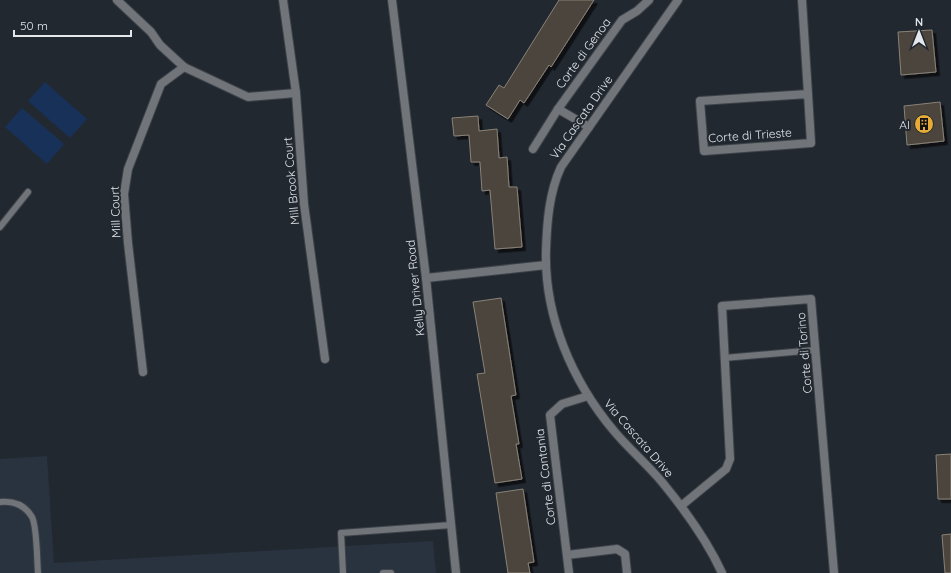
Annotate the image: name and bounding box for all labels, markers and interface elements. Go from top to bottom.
scale bar [14,12,131,38]
north arrow [899,12,939,52]
street label: Corte di Genoa [552,15,614,91]
text: N [915,15,923,29]
text: 50 m [20,18,48,33]
street label: Via Cascata Drive [547,72,616,162]
building icon: AI [913,113,935,135]
place label: AI [899,117,910,132]
street label: Corte di Trieste [708,125,793,145]
street label: Mill Brook Court [280,136,302,226]
street label: Mill Court [107,186,123,238]
street label: Kelly Driver Road [402,239,428,337]
street label: Corte di Torino [793,312,815,394]
street label: Via Cascata Drive [601,396,677,480]
street label: Corte di Cantania [532,428,558,526]

